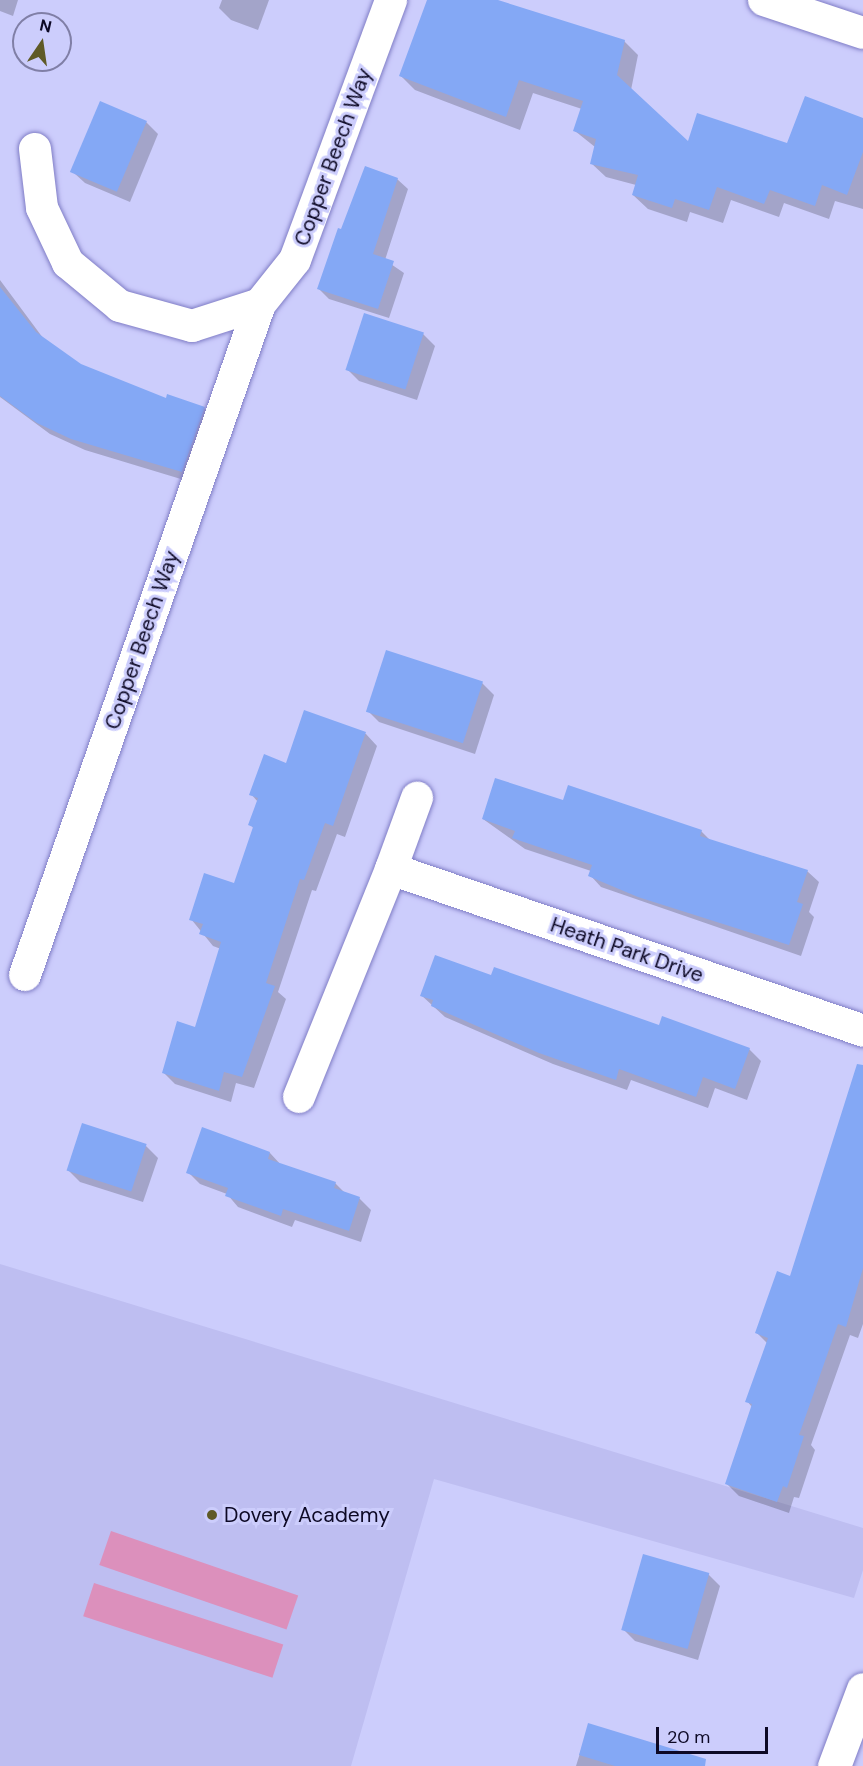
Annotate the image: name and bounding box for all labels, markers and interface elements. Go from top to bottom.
north arrow [12,12,72,72]
text: N [38,14,54,37]
street label: Copper Beech Way [289,65,377,249]
street label: Copper Beech Way [100,547,184,733]
street label: Heath Park Drive [547,912,707,988]
place label: Dovery Academy [224,1502,390,1528]
marker: Dovery Academy [205,1508,219,1522]
scale bar [659,1715,772,1753]
text: 20 m [667,1725,710,1749]

